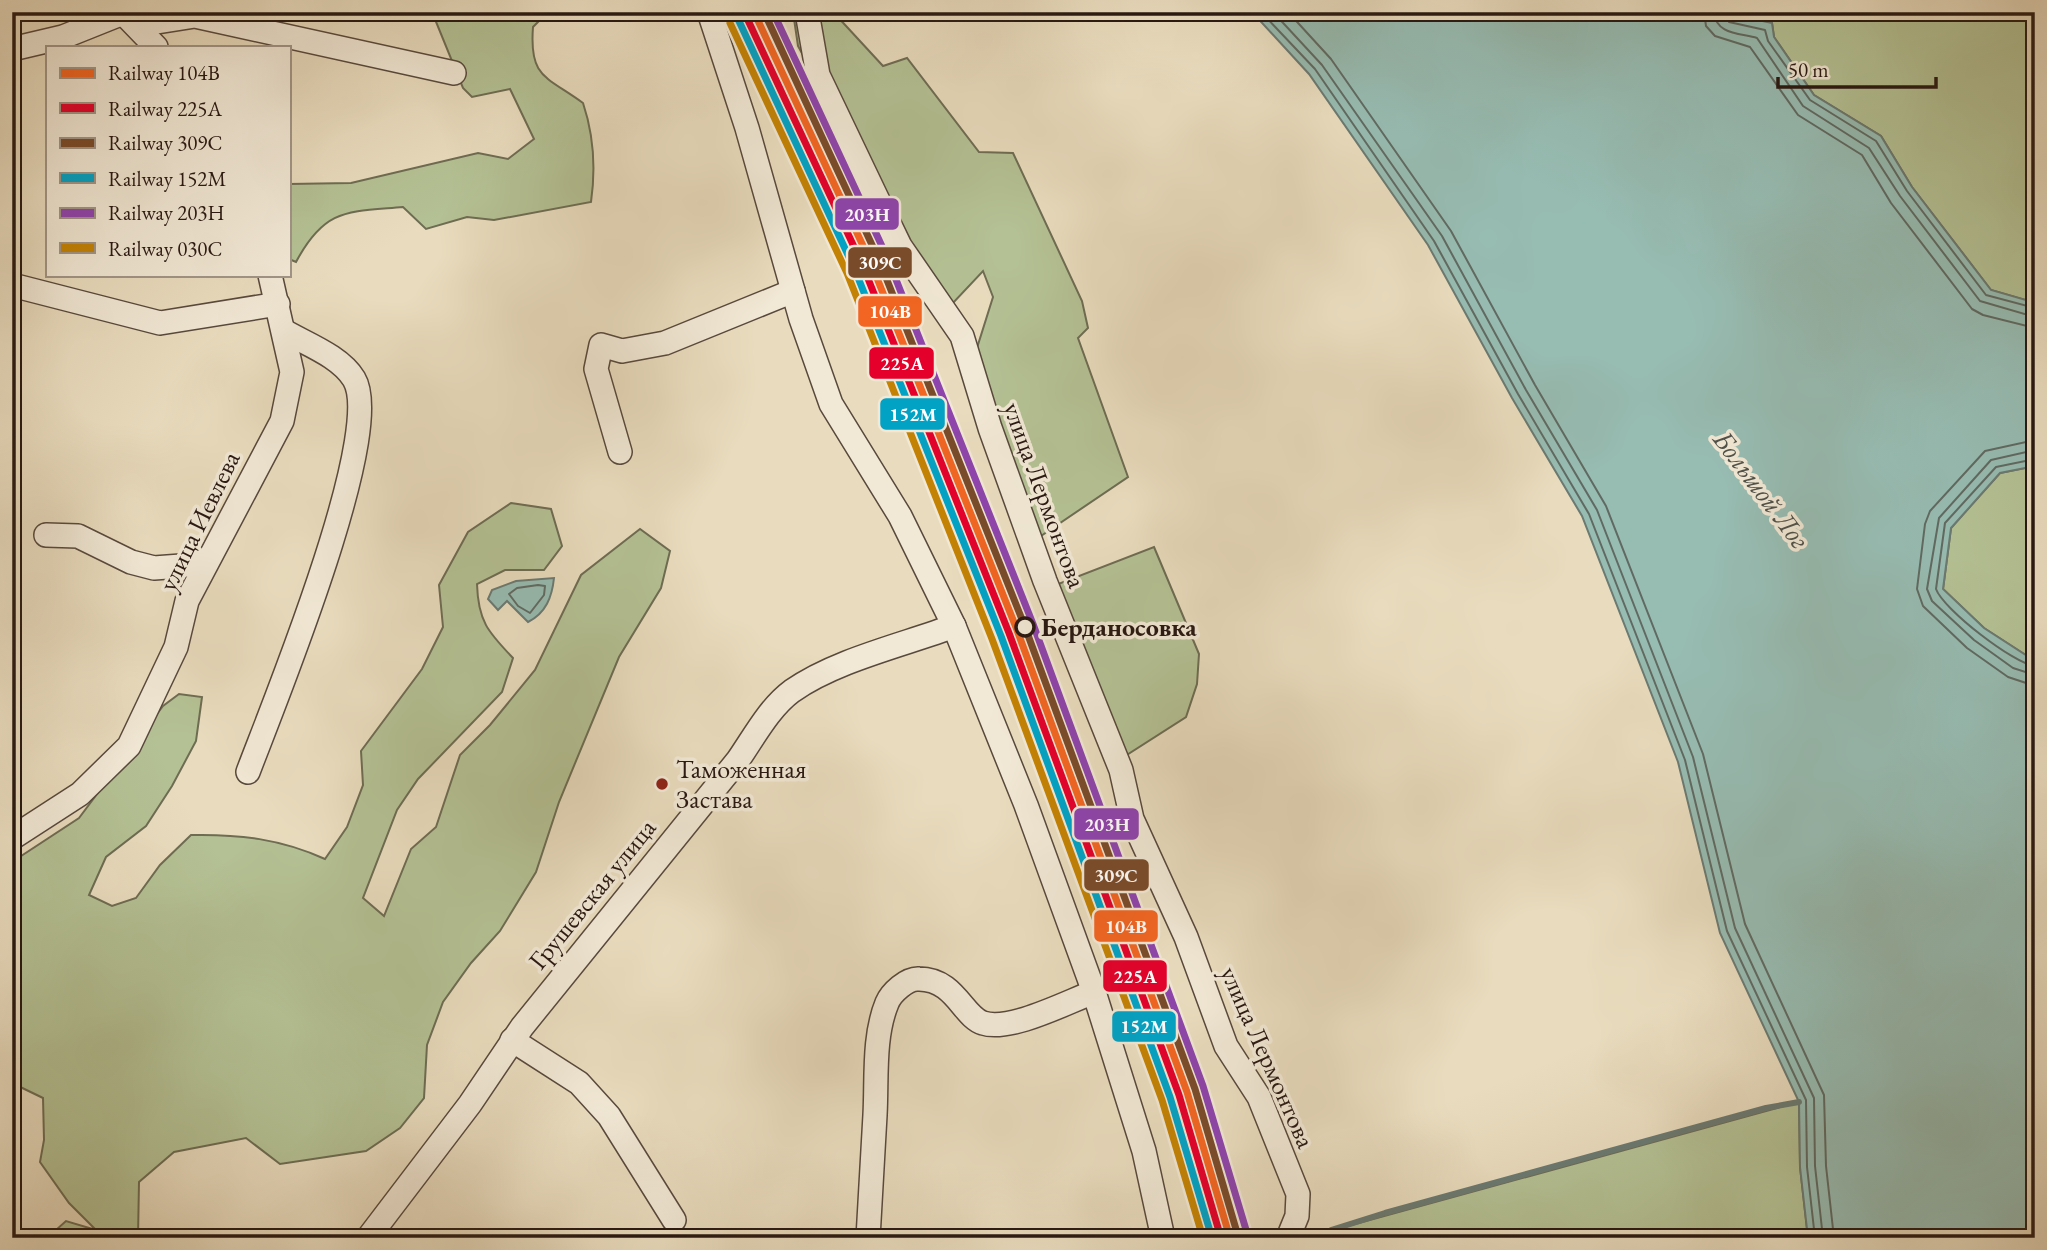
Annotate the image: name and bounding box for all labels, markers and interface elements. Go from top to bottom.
legend [46,46,290,276]
scale bar [1778,46,1935,90]
text: 50 m [1788,56,1829,83]
text: Railway 104В [108,59,220,86]
text: Railway 225А [108,95,222,122]
text: Railway 309С [108,129,222,156]
text: Railway 152М [108,165,226,192]
line badge: 203Н [834,197,900,231]
text: Railway 203Н [108,199,224,226]
text: 203Н [844,202,890,227]
text: Railway 030C [108,235,222,262]
line badge: 309С [847,246,913,279]
text: 309С [858,250,902,275]
line badge: 104В [857,295,923,328]
text: 104В [869,299,911,324]
line badge: 225А [868,346,935,380]
text: 225А [880,351,924,376]
line badge: 152М [879,397,946,431]
street label: улица Лермонтова [996,397,1095,593]
text: 152М [889,402,937,427]
water label: Большой Лог [1705,422,1818,556]
street label: улица Иевлева [150,445,248,597]
place label: Берданосовка [1041,610,1197,644]
marker: Берданосовка [1015,617,1035,637]
place label: Таможенная Застава [676,752,806,816]
marker: Таможенная Застава [654,776,670,792]
line badge: 203Н [1073,807,1140,841]
street label: Грушевская улица [521,811,664,976]
text: 203Н [1084,812,1130,837]
line badge: 309С [1083,858,1150,892]
text: 309С [1094,863,1138,888]
line badge: 104В [1093,909,1159,943]
text: 104В [1105,914,1147,939]
line badge: 225А [1102,959,1168,993]
street label: улица Лермонтова [1213,961,1324,1154]
text: 225А [1113,964,1157,989]
line badge: 152М [1111,1010,1177,1043]
text: 152М [1120,1014,1168,1039]

